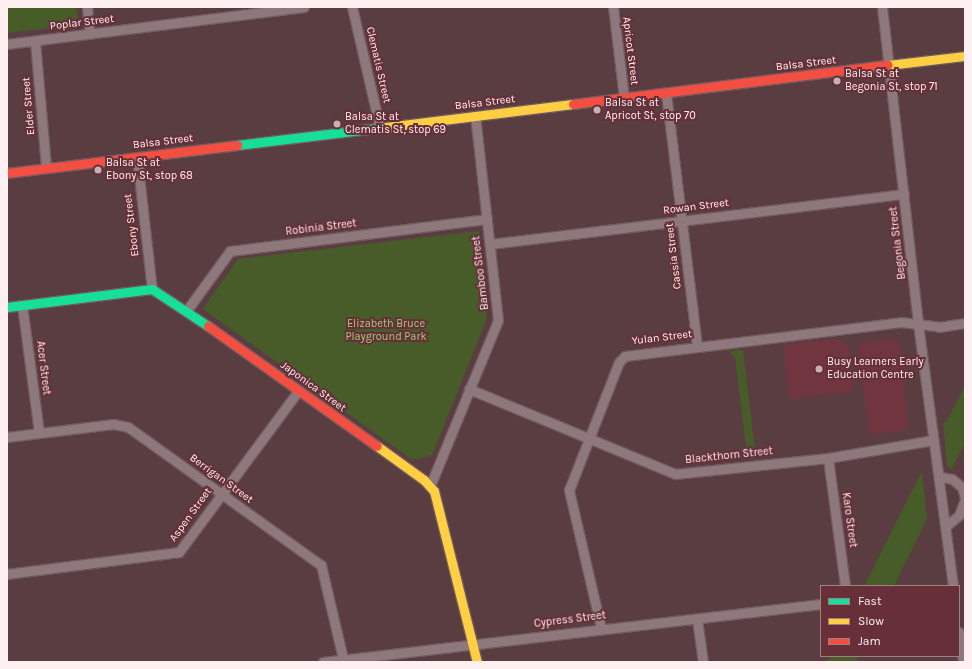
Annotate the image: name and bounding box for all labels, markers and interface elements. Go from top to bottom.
street label: Poplar Street [49,13,115,33]
street label: Apricot Street [619,16,641,86]
street label: Clematis Street [363,26,393,104]
street label: Balsa Street [775,54,837,74]
place label: Balsa St at Begonia St, stop 71 [845,68,938,94]
street label: Elder Street [20,76,38,136]
marker: Balsa St at Begonia St, stop 71 [832,76,842,86]
street label: Balsa Street [454,93,516,113]
place label: Balsa St at Apricot St, stop 70 [605,97,696,123]
marker: Balsa St at Apricot St, stop 70 [592,105,602,115]
place label: Balsa St at Clematis St, stop 69 [345,111,446,137]
marker: Balsa St at Clematis St, stop 69 [332,119,342,129]
street label: Balsa Street [132,132,194,152]
place label: Balsa St at Ebony St, stop 68 [106,157,193,183]
marker: Balsa St at Ebony St, stop 68 [93,165,103,175]
street label: Ebony Street [122,193,142,257]
street label: Rowan Street [662,196,730,218]
street label: Begonia Street [887,206,909,280]
street label: Robinia Street [285,217,357,239]
street label: Cassia Street [663,222,685,290]
street label: Bamboo Street [470,235,492,311]
park label: Elizabeth Bruce Playground Park [345,318,427,344]
street label: Yulan Street [631,328,693,348]
street label: Acer Street [33,340,53,396]
place label: Busy Learners Early Education Centre [827,356,924,382]
street label: Japonica Street [278,359,348,415]
marker: Busy Learners Early Education Centre [814,364,824,374]
street label: Blackthorn Street [685,445,773,467]
street label: Berrigan Street [187,451,255,507]
street label: Aspen Street [167,485,215,545]
street label: Karo Street [839,492,859,548]
legend [820,585,960,657]
text: Fast [858,594,881,608]
street label: Cypress Street [533,609,607,631]
text: Slow [858,614,884,628]
text: Jam [858,634,881,648]

